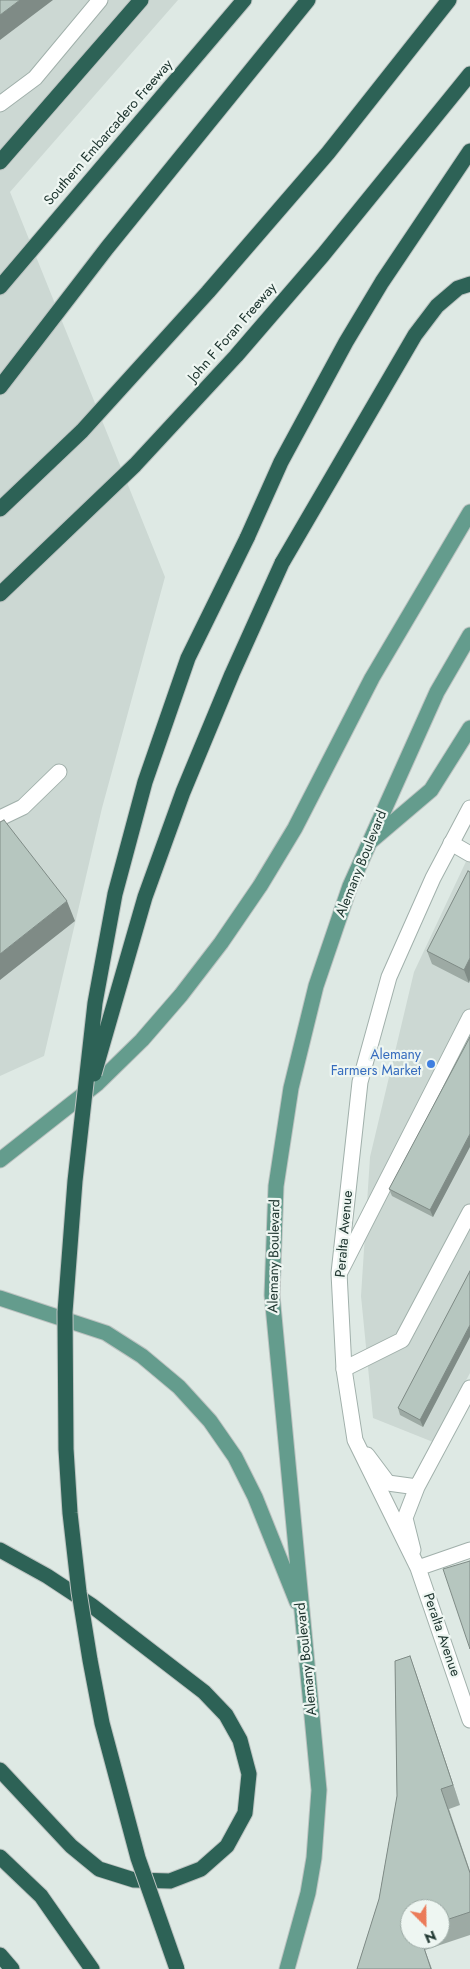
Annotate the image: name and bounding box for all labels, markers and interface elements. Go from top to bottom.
street label: Southern Embarcadero Freeway [41,57,177,209]
street label: John F Foran Freeway [185,280,281,386]
street label: Alemany Boulevard [333,808,391,920]
place label: Alemany Farmers Market [331,1048,421,1080]
marker: Alemany Farmers Market [425,1058,437,1070]
street label: Peralta Avenue [333,1190,357,1278]
street label: Alemany Boulevard [266,1199,284,1313]
street label: Peralta Avenue [419,1591,463,1679]
street label: Alemany Boulevard [293,1602,321,1716]
north arrow [400,1899,450,1949]
text: N [421,1926,439,1948]

